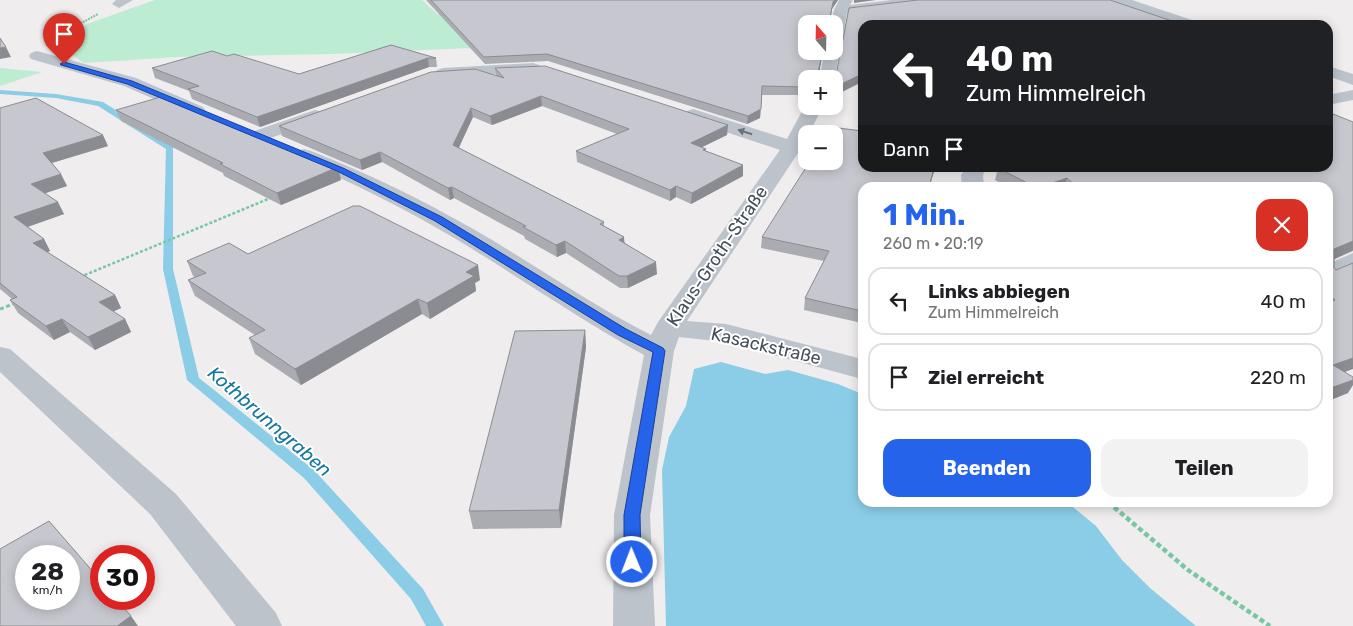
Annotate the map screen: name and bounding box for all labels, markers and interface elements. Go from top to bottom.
pin [43,13,85,64]
north arrow [798,15,842,60]
map controls [798,15,843,170]
icon: arrive [50,20,78,48]
text: 40 m [966,38,1053,80]
icon: left [883,40,948,105]
button: + [798,70,843,115]
text: Zum Himmelreich [966,80,1146,107]
button: − [798,125,843,170]
one-way arrow [738,128,753,135]
icon: arrive [940,135,968,163]
text: Dann [883,138,930,161]
street label: Klaus-Groth-Straße [662,182,772,330]
text: 1 Min. [883,197,966,233]
button: close [1256,199,1308,251]
text: 260 m · 20:19 [883,234,983,253]
text: Links abbiegen [928,280,1070,303]
icon: left [885,287,913,315]
text: 40 m [1261,290,1306,313]
text: Zum Himmelreich [928,303,1059,322]
street label: Kasackstraße [709,323,823,369]
water label: Kothbrunngraben [203,361,336,481]
icon: arrive [885,363,913,391]
text: Ziel erreicht [928,366,1044,389]
text: 220 m [1250,366,1306,389]
button: Beenden [883,439,1091,497]
button: Teilen [1101,439,1308,497]
position arrow [605,535,657,587]
speed limit sign: 30 [90,545,155,610]
text: 28 [31,557,64,586]
text: km/h [33,583,62,597]

